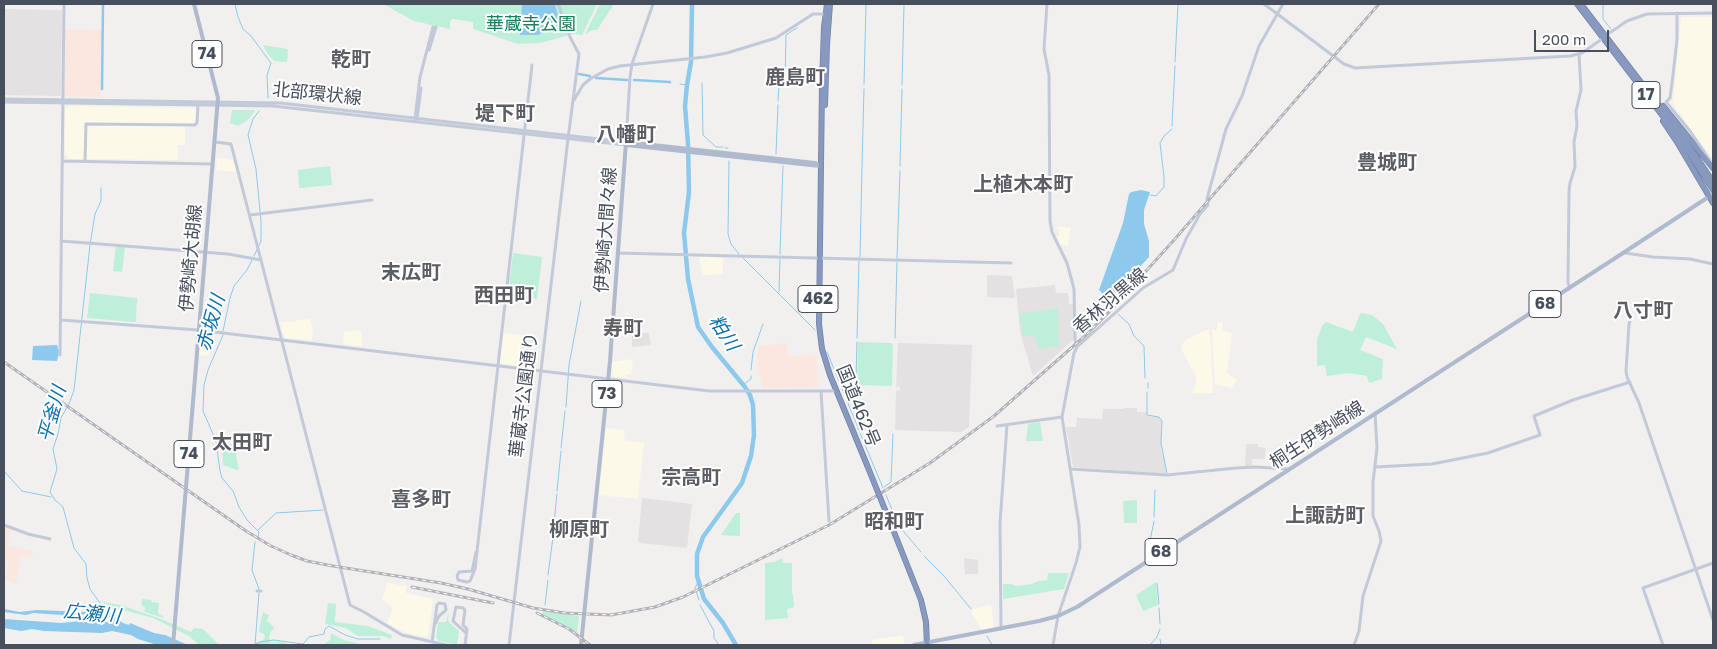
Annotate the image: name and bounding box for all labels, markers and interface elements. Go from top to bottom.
park label: 華蔵寺公園 [486,13,576,35]
scale bar [1537,20,1612,52]
text: 200 m [1542,30,1586,48]
road number: 74 [192,41,222,68]
district label: 乾町 [331,48,371,72]
district label: 鹿島町 [765,66,825,90]
street label: 北部環状線 [271,79,363,109]
road number: 17 [1632,82,1660,108]
district label: 堤下町 [475,102,535,126]
district label: 八幡町 [596,123,656,147]
district label: 豊城町 [1357,151,1417,175]
street label: 伊勢崎大間々線 [591,166,621,294]
district label: 上植木本町 [973,173,1073,197]
street label: 伊勢崎大胡線 [176,203,206,313]
district label: 末広町 [381,261,441,285]
street label: 香林羽黒線 [1069,264,1151,338]
district label: 西田町 [474,284,534,308]
road number: 462 [798,286,838,312]
road number: 68 [1529,290,1561,318]
water label: 赤坂川 [192,292,230,354]
district label: 八寸町 [1613,299,1673,323]
water label: 粕川 [704,311,744,355]
district label: 寿町 [603,317,643,341]
street label: 華蔵寺公園通り [506,331,542,459]
street label: 国道462号 [832,362,884,450]
road number: 73 [592,380,622,408]
water label: 平釜川 [33,383,71,445]
street label: 桐生伊勢崎線 [1266,397,1368,473]
district label: 太田町 [212,431,272,455]
road number: 74 [174,440,204,468]
district label: 宗高町 [661,466,721,490]
district label: 喜多町 [391,488,451,512]
district label: 上諏訪町 [1285,504,1365,528]
district label: 昭和町 [864,510,924,534]
district label: 柳原町 [549,518,609,542]
road number: 68 [1145,538,1177,566]
water label: 広瀬川 [62,600,122,628]

